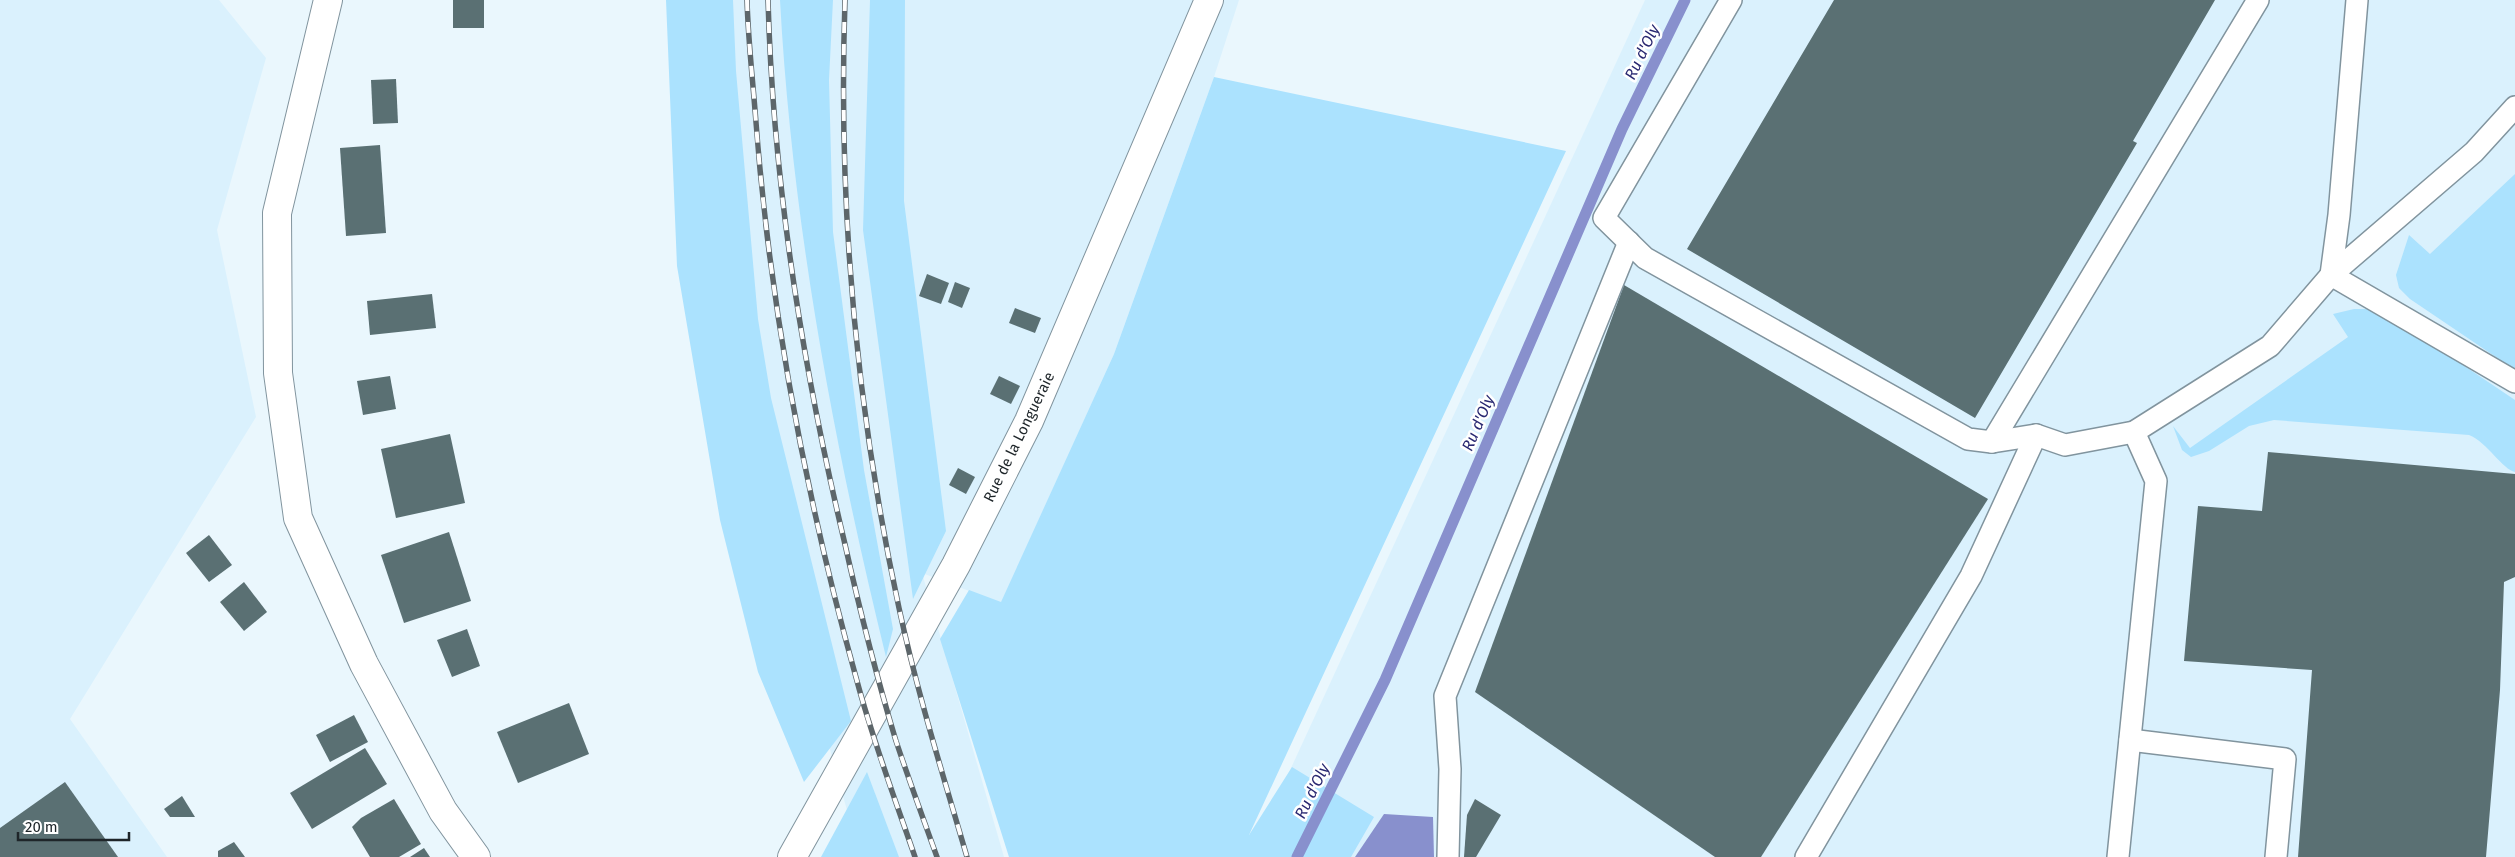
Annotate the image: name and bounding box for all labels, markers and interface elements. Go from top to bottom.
water label: Ru d'Oly [1621,20,1664,83]
street label: Rue de la Longueraie [980,369,1058,505]
water label: Ru d'Oly [1458,391,1499,454]
water label: Ru d'Oly [1291,759,1334,822]
scale bar [18,810,129,842]
text: 20 m [25,818,58,836]

